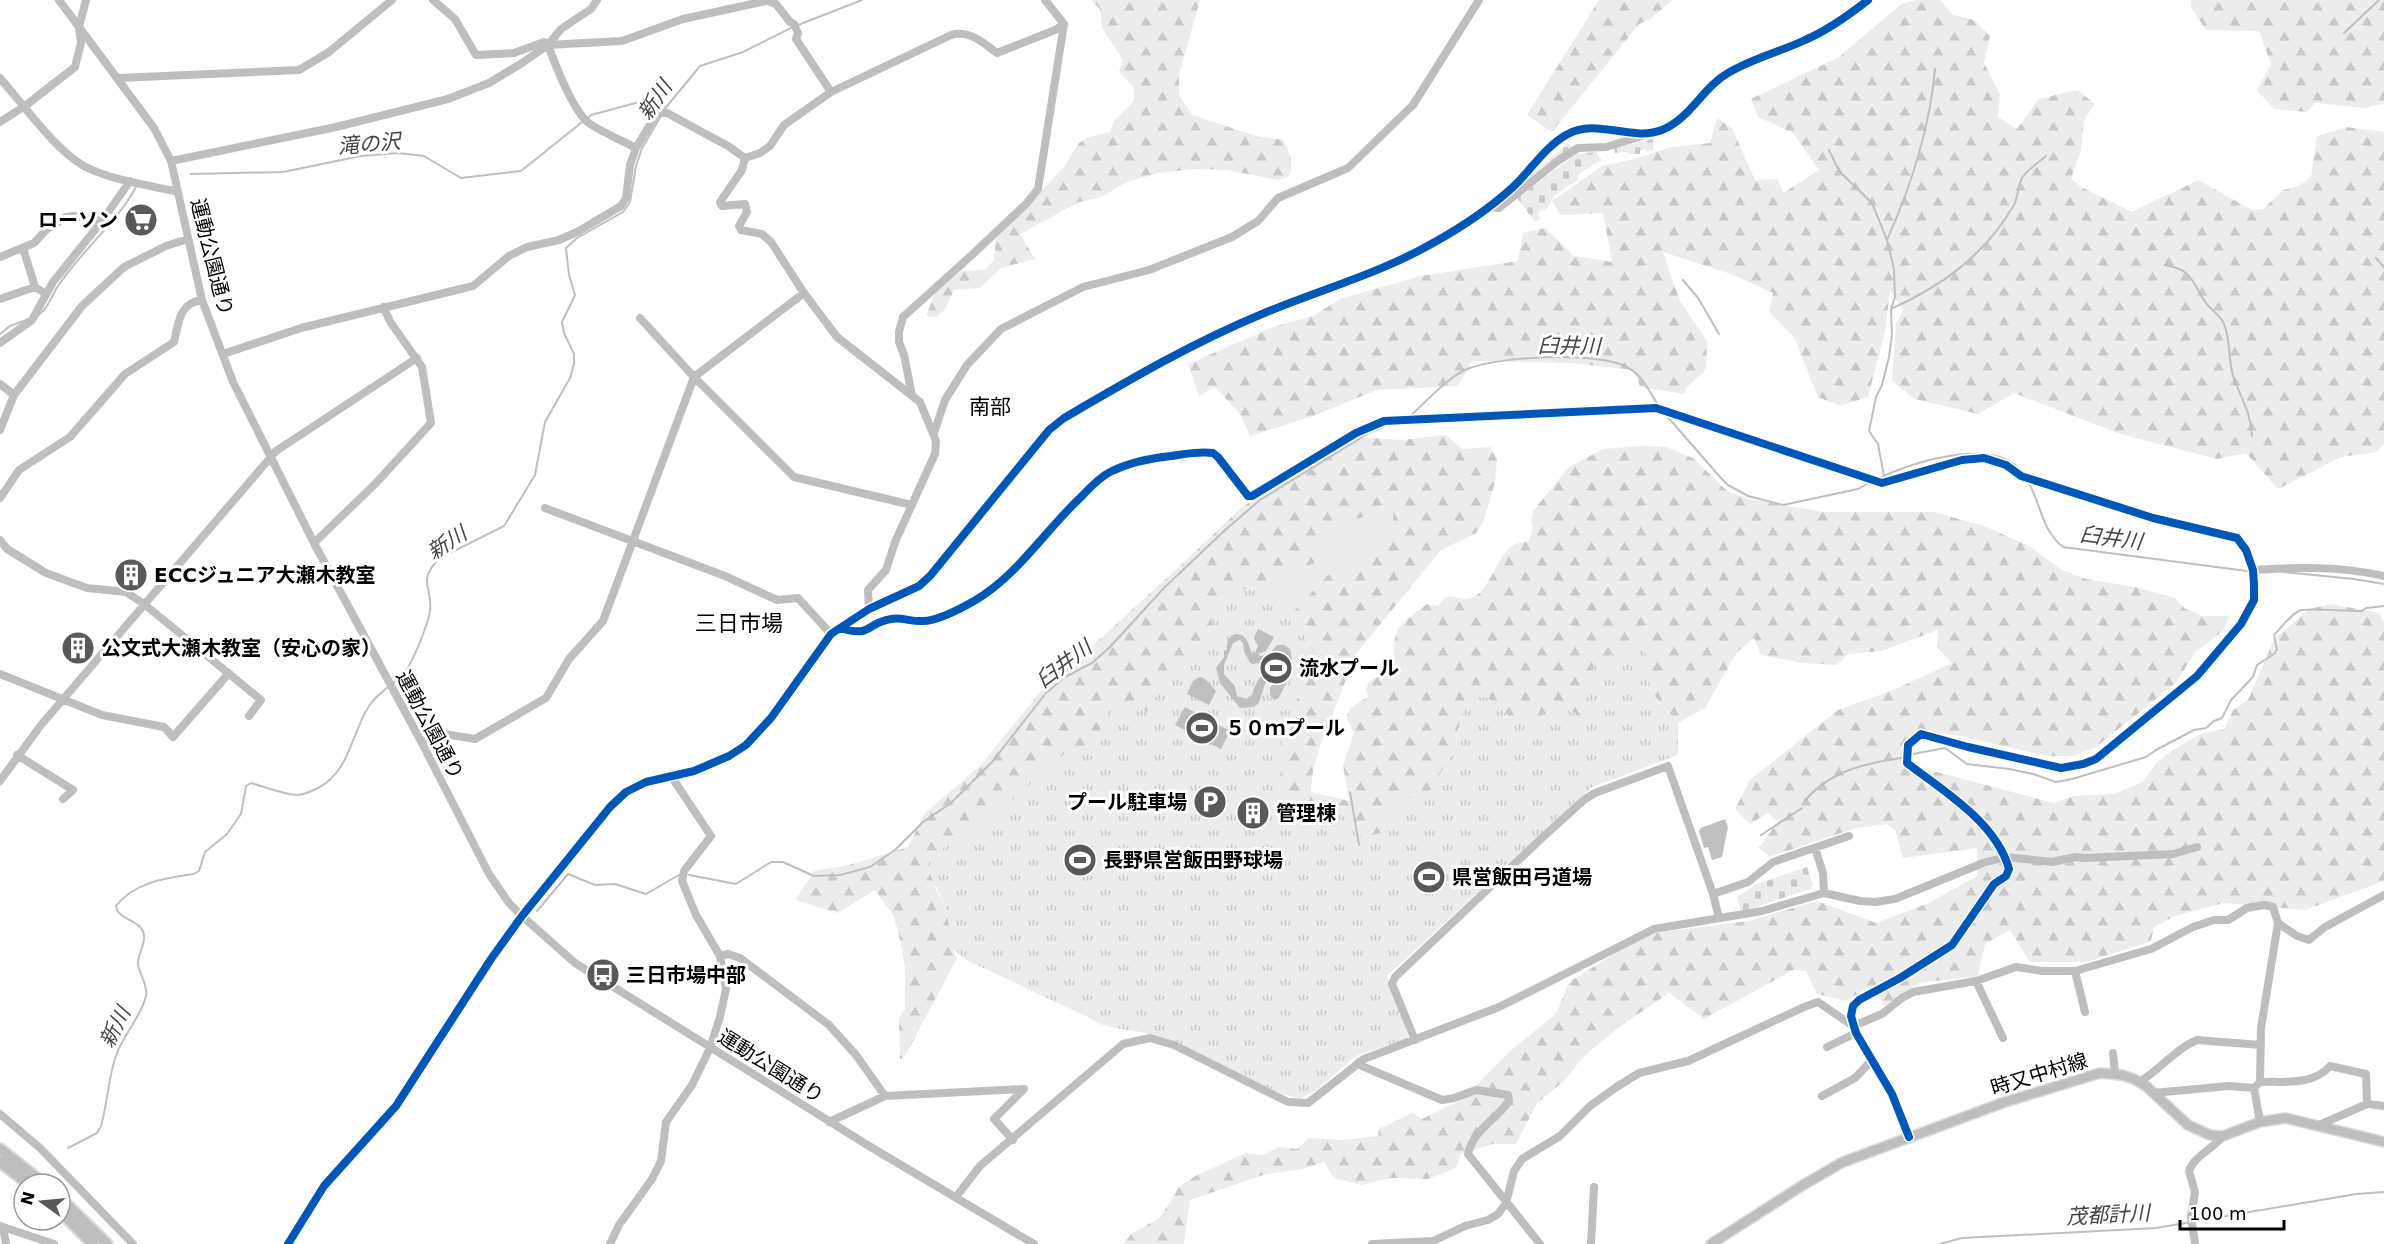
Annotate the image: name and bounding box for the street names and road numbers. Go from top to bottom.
street label: 運動公園通り [186,196,238,318]
street label: 運動公園通り [391,666,469,784]
street label: 運動公園通り [714,1024,828,1108]
street label: 時又中村線 [1988,1048,2090,1100]

